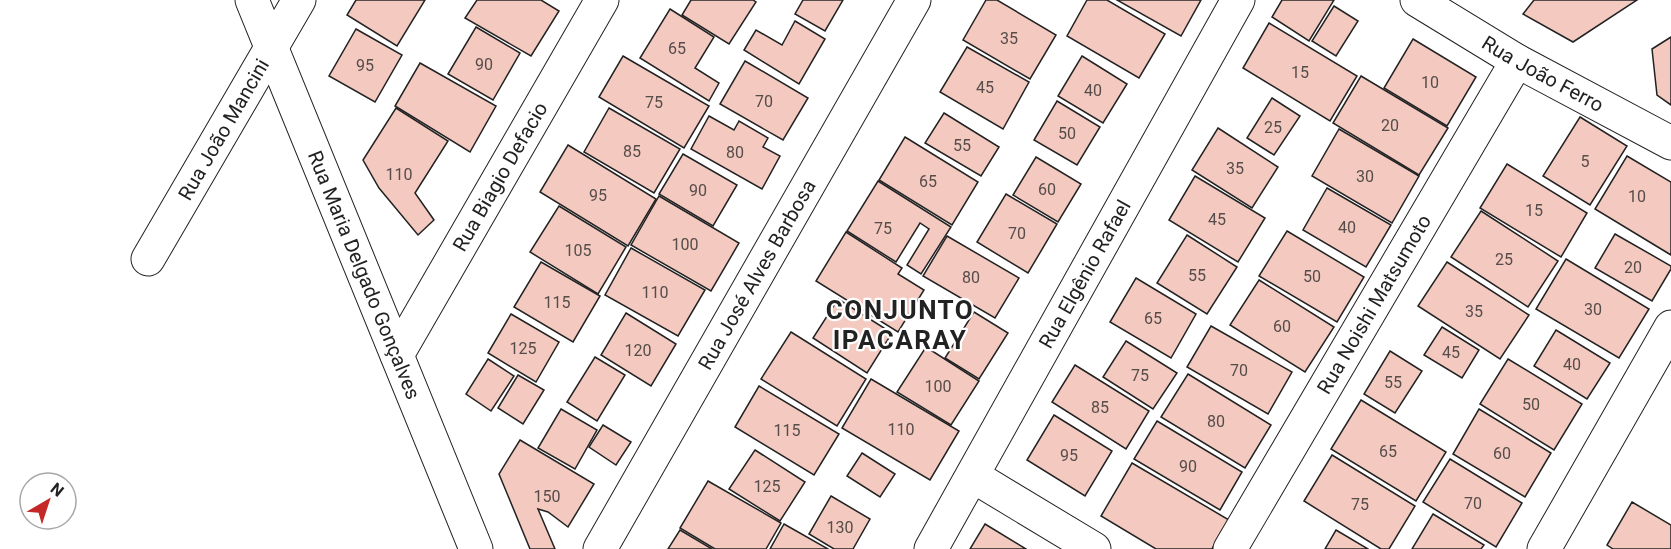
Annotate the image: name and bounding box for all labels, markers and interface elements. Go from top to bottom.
house number: 35 [1000,29,1018,48]
street label: Rua João Ferro [1478,31,1608,117]
house number: 65 [668,39,686,58]
street label: Rua João Mancini [173,54,274,204]
house number: 90 [475,55,493,74]
house number: 95 [356,56,374,75]
house number: 15 [1291,63,1309,82]
house number: 10 [1421,73,1439,92]
house number: 45 [976,78,994,97]
house number: 40 [1084,81,1102,100]
house number: 70 [755,92,773,111]
house number: 75 [645,93,663,112]
street label: Rua Biagio Defacio [448,98,552,255]
house number: 20 [1381,116,1399,135]
house number: 25 [1264,118,1282,137]
house number: 50 [1058,124,1076,143]
house number: 55 [953,136,971,155]
house number: 85 [623,142,641,161]
house number: 80 [726,143,744,162]
street label: Rua Maria Delgado Gonçalves [303,147,426,403]
house number: 5 [1581,152,1590,171]
house number: 35 [1226,159,1244,178]
house number: 110 [386,165,412,184]
house number: 30 [1356,167,1374,186]
house number: 65 [919,172,937,191]
street label: Rua José Alves Barbosa [693,175,821,374]
house number: 60 [1038,180,1056,199]
house number: 90 [689,181,707,200]
house number: 95 [589,186,607,205]
house number: 10 [1628,187,1646,206]
street label: Rua Elgênio Rafael [1034,196,1136,352]
house number: 15 [1525,201,1543,220]
house number: 45 [1208,210,1226,229]
street label: Rua Noishi Matsumoto [1312,210,1436,398]
house number: 40 [1338,218,1356,237]
house number: 75 [874,219,892,238]
house number: 70 [1008,224,1026,243]
house number: 100 [672,235,698,254]
house number: 105 [565,241,591,260]
house number: 25 [1495,250,1513,269]
house number: 20 [1624,258,1642,277]
house number: 55 [1188,266,1206,285]
house number: 50 [1303,267,1321,286]
house number: 80 [962,268,980,287]
house number: 110 [642,283,668,302]
house number: 115 [544,293,570,312]
district label: CONJUNTO IPACARAY [826,295,974,355]
house number: 30 [1584,300,1602,319]
house number: 35 [1465,302,1483,321]
house number: 65 [1144,309,1162,328]
house number: 60 [1273,317,1291,336]
house number: 125 [510,339,536,358]
house number: 120 [625,341,651,360]
house number: 45 [1442,343,1460,362]
house number: 40 [1563,355,1581,374]
house number: 70 [1230,361,1248,380]
house number: 75 [1131,366,1149,385]
house number: 55 [1384,373,1402,392]
house number: 100 [925,377,951,396]
house number: 50 [1522,395,1540,414]
house number: 85 [1091,398,1109,417]
house number: 80 [1207,412,1225,431]
house number: 110 [888,420,914,439]
house number: 115 [774,421,800,440]
house number: 65 [1379,442,1397,461]
house number: 60 [1493,444,1511,463]
house number: 95 [1060,446,1078,465]
house number: 90 [1179,457,1197,476]
north arrow [18,471,78,531]
house number: 125 [754,477,780,496]
text: N [47,479,67,501]
house number: 150 [534,487,560,506]
house number: 70 [1464,494,1482,513]
house number: 75 [1351,495,1369,514]
house number: 130 [827,518,853,537]

